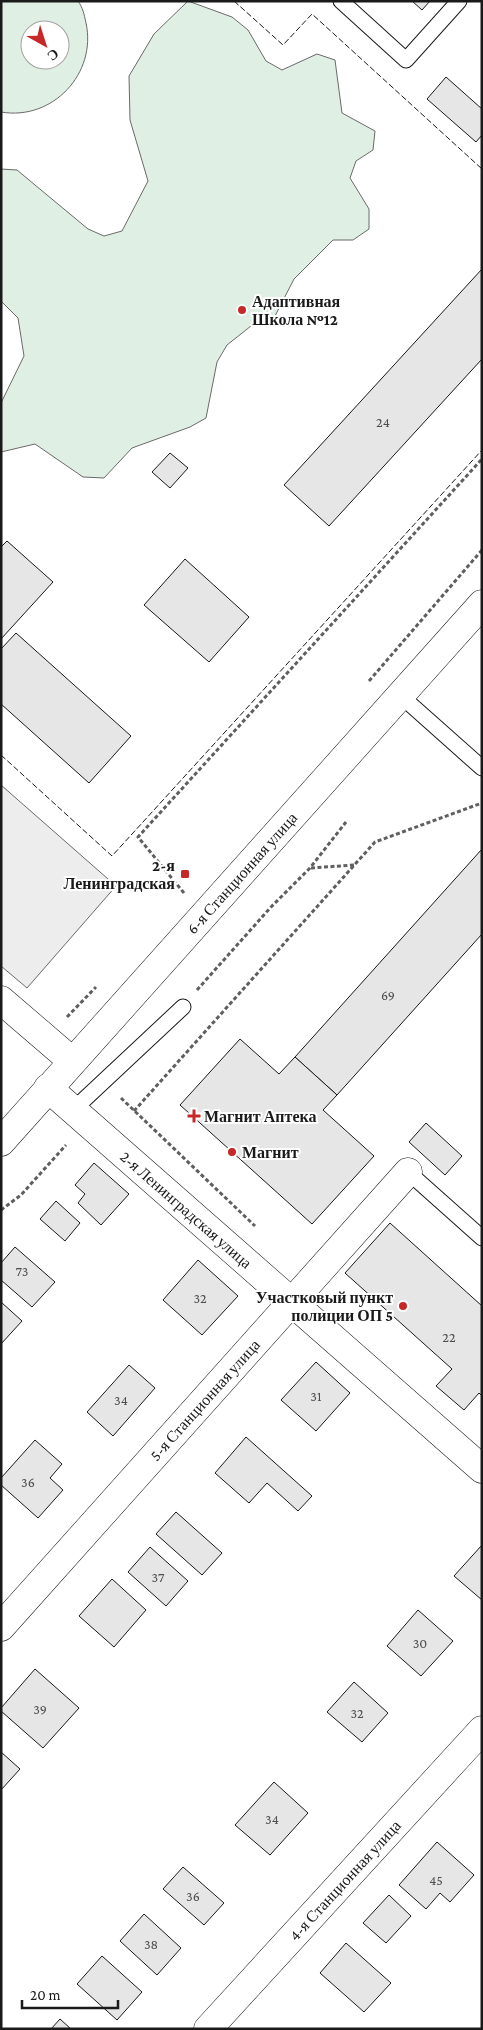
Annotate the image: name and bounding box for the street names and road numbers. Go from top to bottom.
street label: 6-я Станционная улица [183,809,301,937]
street label: 2-я Ленинградская улица [117,1148,255,1272]
street label: 5-я Станционная улица [146,1336,263,1464]
street label: 4-я Станционная улица [286,1817,404,1944]

